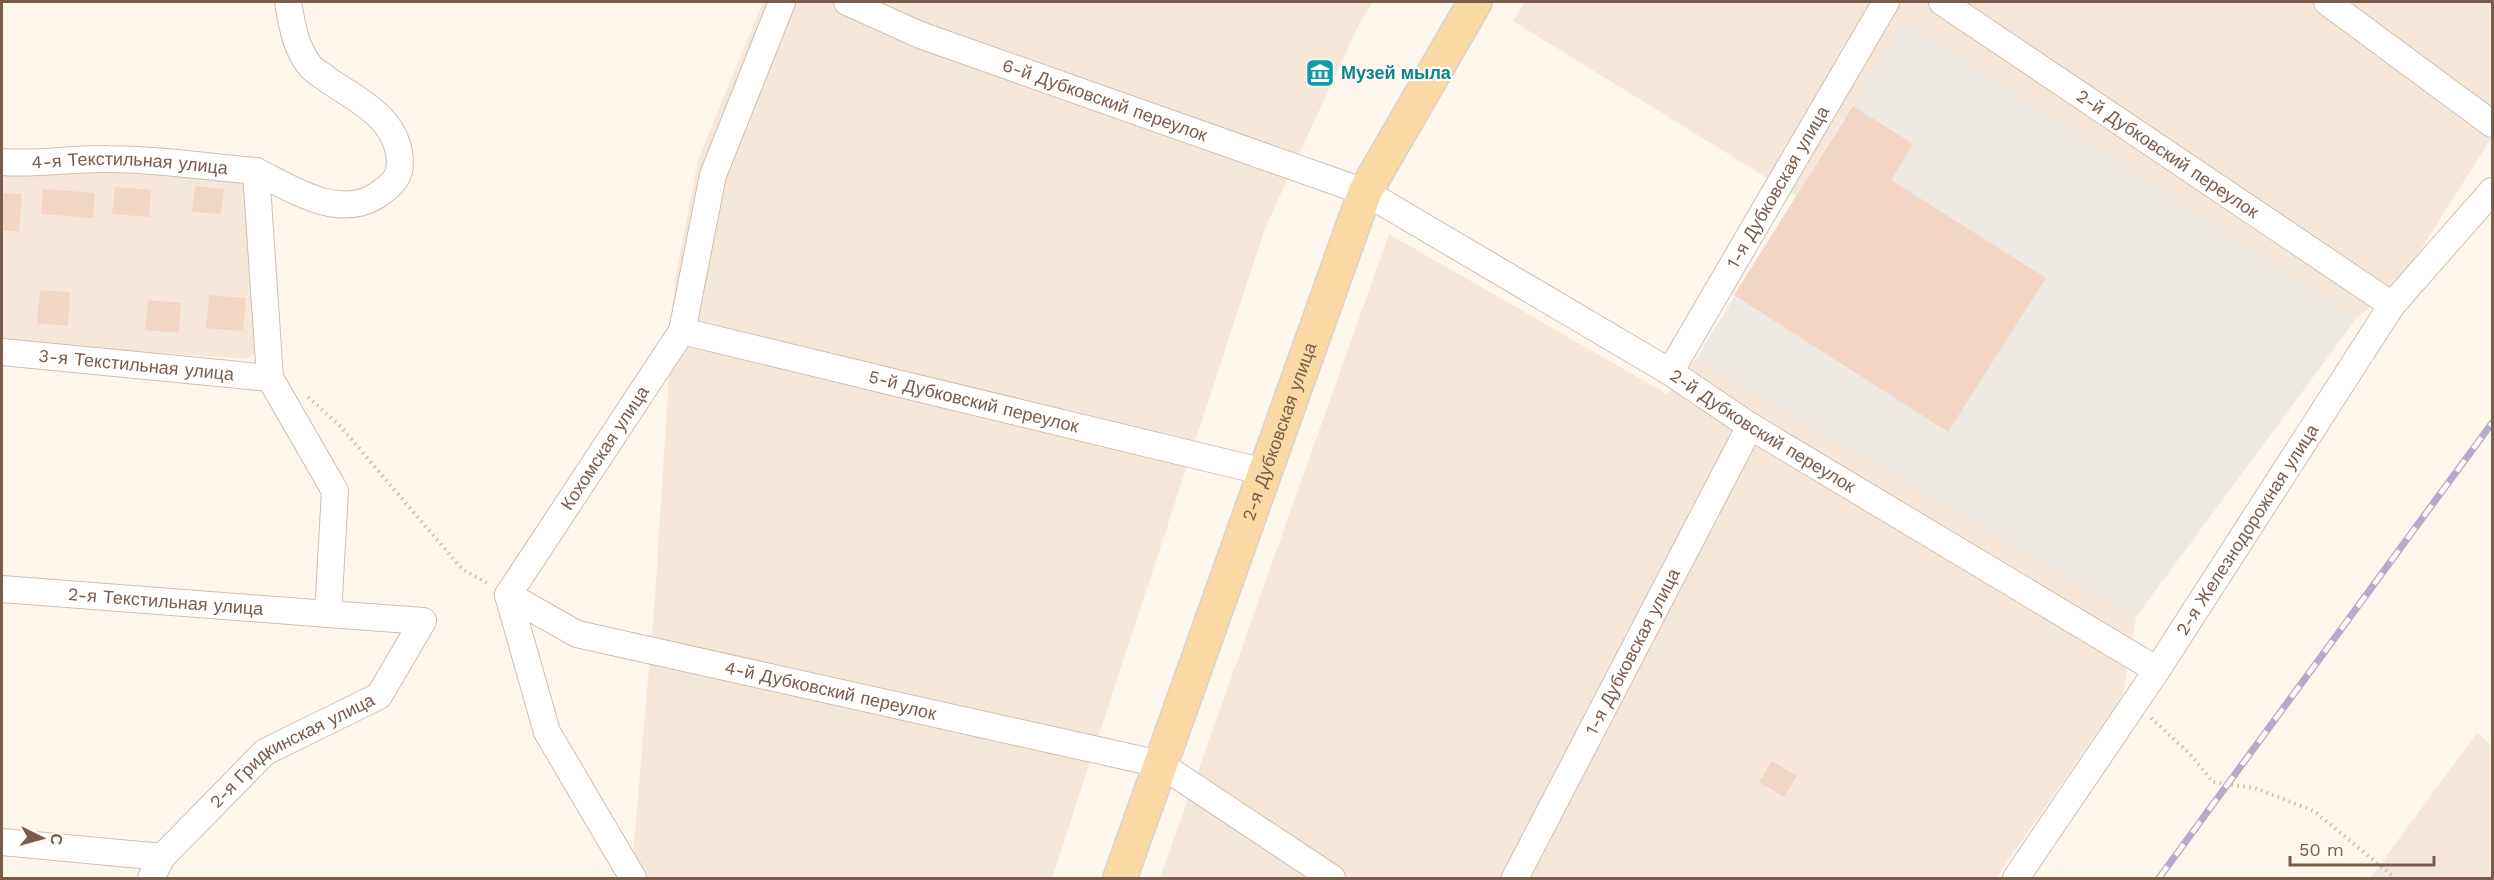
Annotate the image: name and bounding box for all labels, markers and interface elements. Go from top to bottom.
street label: 6-й Дубковский переулок [1000,54,1210,146]
museum icon: Музей мыла [1304,57,1336,89]
place label: Музей мыла [1341,62,1452,83]
street label: 2-й Дубковский переулок [2073,85,2263,222]
street label: 1-я Дубковская улица [1722,101,1834,272]
street label: 4-я Текстильная улица [31,148,230,178]
street label: 2-я Дубковская улица [1238,339,1321,523]
street label: 3-я Текстильная улица [38,345,236,385]
street label: 2-й Дубковский переулок [1666,364,1859,497]
street label: 5-й Дубковский переулок [867,366,1081,437]
street label: Кохомская улица [556,381,653,514]
street label: 2-я Железнодорожная улица [2171,419,2323,639]
street label: 1-я Дубковская улица [1580,564,1684,738]
street label: 2-я Текстильная улица [67,583,265,619]
street label: 4-й Дубковский переулок [723,656,938,724]
street label: 2-я Гридкинская улица [205,688,379,812]
north arrow [12,808,72,868]
scale bar [2290,829,2434,867]
text: С [46,833,66,846]
text: 50 m [2299,839,2344,860]

